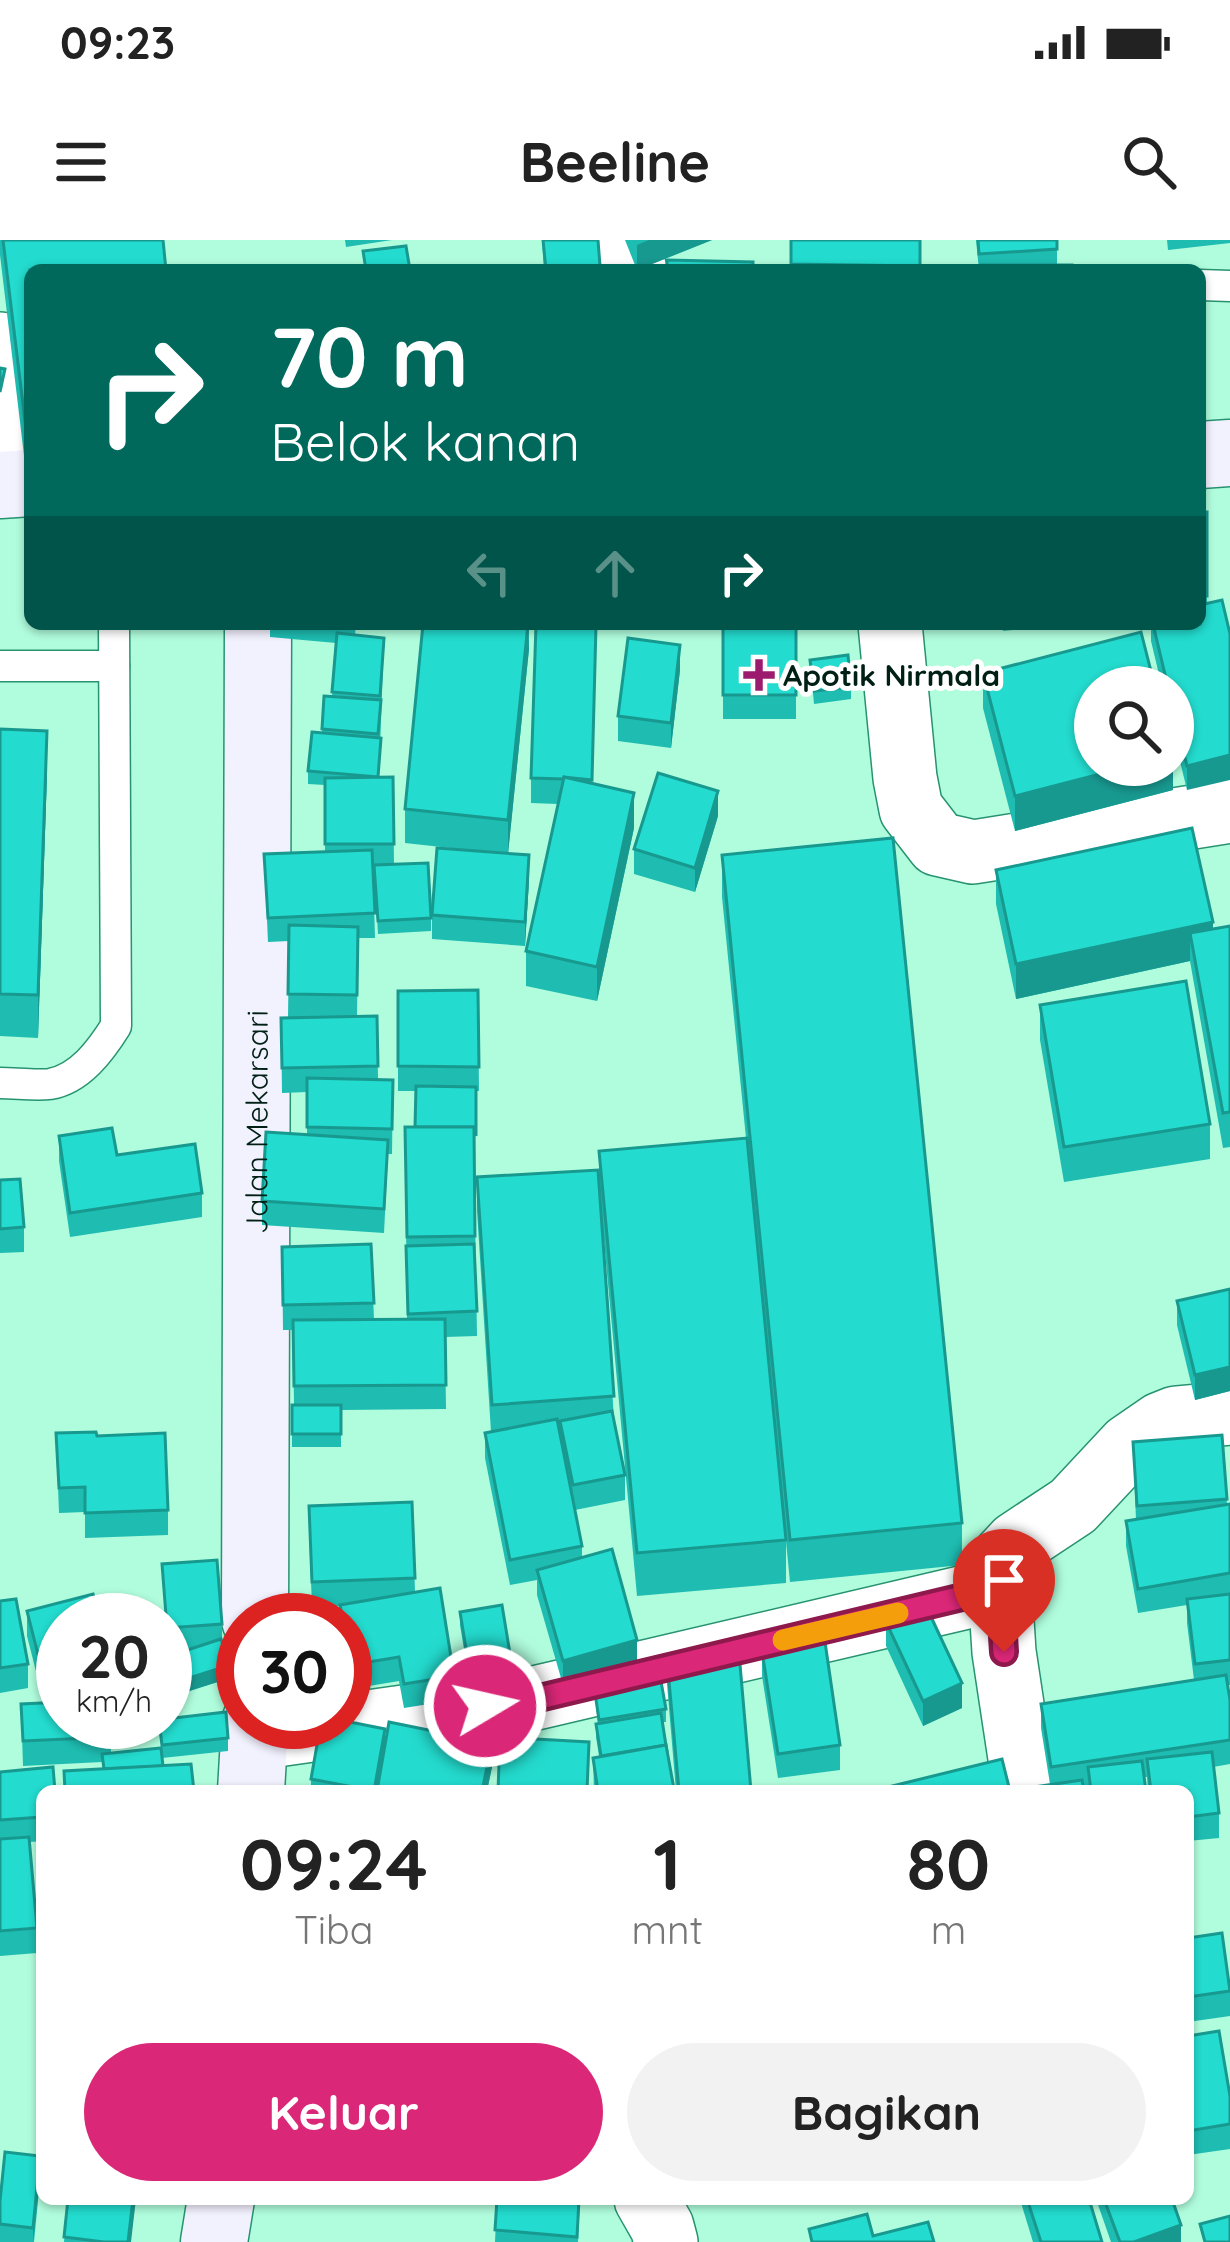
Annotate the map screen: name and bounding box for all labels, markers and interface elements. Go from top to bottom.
text: 09:23 [60,14,175,70]
text: Beeline [520,128,710,196]
icon: menu [48,129,114,195]
icon: search [1116,129,1182,195]
text: 70 m [270,303,469,408]
icon: right [72,312,228,468]
text: Belok kanan [270,407,580,475]
icon: left [456,540,522,606]
icon: ahead [582,540,648,606]
icon: right [708,540,774,606]
place label: Apotik Nirmala [783,656,1000,694]
marker: Apotik Nirmala [746,662,772,688]
map controls [1074,666,1194,786]
button: search [1074,666,1194,786]
street label: Jalan Mekarsari [237,1010,276,1234]
pin [953,1529,1055,1652]
icon: arrive [971,1547,1037,1613]
speed limit sign: 30 [216,1593,372,1749]
text: 20 [79,1618,149,1693]
position arrow [422,1643,548,1769]
text: km/h [76,1682,152,1720]
text: 09:24 [240,1818,428,1908]
text: 1 [653,1818,681,1908]
text: 80 [907,1818,990,1908]
text: Tiba [294,1905,373,1954]
text: mnt [632,1905,703,1954]
text: m [931,1905,966,1954]
button: Keluar [84,2043,603,2181]
button: Bagikan [627,2043,1146,2181]

